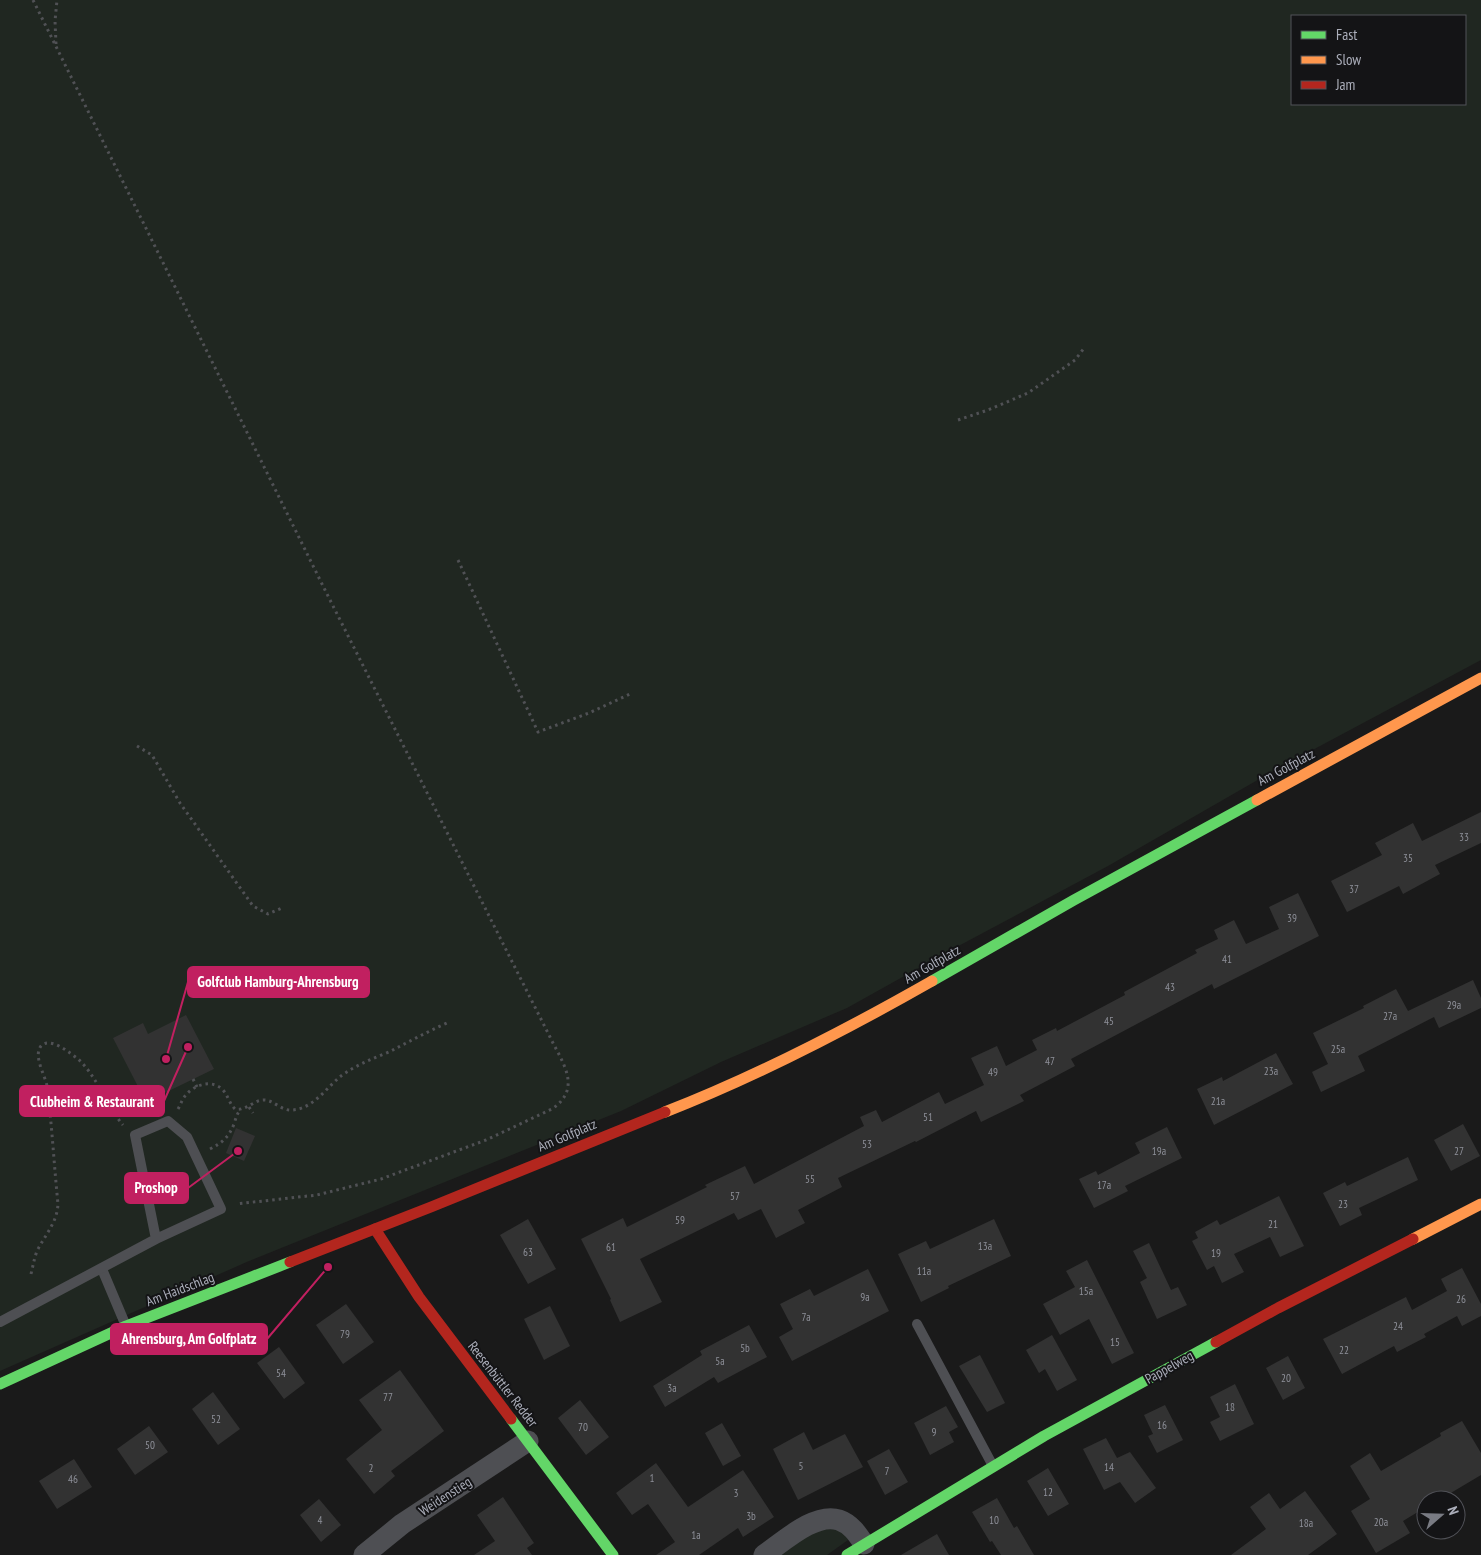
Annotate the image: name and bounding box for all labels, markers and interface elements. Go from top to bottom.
legend [1291,15,1466,105]
text: Fast [1336,25,1357,44]
text: Slow [1336,50,1361,69]
text: Jam [1335,75,1355,94]
street label: Am Golfplatz [1254,744,1318,790]
house number: 33 [1459,830,1469,844]
house number: 35 [1403,851,1413,865]
house number: 37 [1349,882,1359,896]
house number: 39 [1287,911,1297,925]
street label: Am Golfplatz [901,941,963,987]
house number: 41 [1222,952,1232,966]
callout: Golfclub Hamburg-Ahrensburg [188,967,369,997]
text: Golfclub Hamburg-Ahrensburg [197,972,359,991]
house number: 43 [1165,980,1175,994]
house number: 29a [1447,998,1461,1012]
house number: 27a [1383,1009,1397,1023]
house number: 45 [1104,1014,1114,1028]
house number: 25a [1331,1042,1345,1056]
house number: 47 [1045,1054,1055,1068]
house number: 23a [1264,1064,1278,1078]
house number: 49 [988,1065,998,1079]
callout: Clubheim & Restaurant [20,1086,164,1116]
text: Clubheim & Restaurant [30,1092,155,1111]
house number: 21a [1211,1094,1225,1108]
house number: 51 [923,1110,933,1124]
street label: Am Golfplatz [535,1115,599,1155]
house number: 53 [862,1137,872,1151]
house number: 19a [1152,1144,1166,1158]
house number: 27 [1454,1144,1464,1158]
house number: 55 [805,1172,815,1186]
callout: Proshop [125,1173,188,1203]
text: Proshop [134,1178,178,1197]
house number: 17a [1097,1178,1111,1192]
house number: 57 [730,1189,740,1203]
house number: 23 [1338,1197,1348,1211]
house number: 59 [675,1213,685,1227]
house number: 21 [1268,1217,1278,1231]
house number: 13a [978,1239,992,1253]
house number: 61 [606,1240,616,1254]
house number: 63 [523,1245,533,1259]
house number: 19 [1211,1246,1221,1260]
house number: 11a [917,1264,931,1278]
street label: Am Haidschlag [143,1268,217,1310]
house number: 15a [1079,1284,1093,1298]
house number: 9a [860,1290,870,1304]
house number: 26 [1456,1292,1466,1306]
house number: 7a [801,1310,811,1324]
house number: 24 [1393,1319,1403,1333]
callout: Ahrensburg, Am Golfplatz [111,1324,267,1354]
house number: 79 [340,1327,350,1341]
text: Ahrensburg, Am Golfplatz [120,1329,257,1348]
house number: 15 [1110,1335,1120,1349]
street label: Reesenbüttler Redder [464,1338,542,1431]
house number: 5b [740,1341,750,1355]
house number: 22 [1339,1343,1349,1357]
street label: Pappelweg [1142,1346,1196,1388]
house number: 5a [715,1354,725,1368]
house number: 54 [276,1366,286,1380]
house number: 20 [1281,1371,1291,1385]
house number: 3a [667,1381,677,1395]
house number: 77 [383,1390,393,1404]
house number: 18 [1225,1400,1235,1414]
house number: 52 [211,1412,221,1426]
house number: 16 [1157,1418,1167,1432]
house number: 70 [578,1420,588,1434]
house number: 9 [932,1425,937,1439]
house number: 50 [145,1438,155,1452]
house number: 5 [799,1459,804,1473]
house number: 14 [1104,1460,1114,1474]
house number: 2 [369,1461,374,1475]
house number: 7 [885,1464,890,1478]
house number: 1 [650,1471,655,1485]
house number: 46 [68,1472,78,1486]
street label: Weidenstieg [415,1472,475,1520]
house number: 12 [1043,1485,1053,1499]
house number: 3 [734,1486,739,1500]
north arrow [1416,1490,1466,1540]
text: N [1443,1504,1463,1517]
house number: 3b [746,1509,756,1523]
house number: 4 [318,1513,323,1527]
house number: 10 [989,1513,999,1527]
house number: 20a [1374,1515,1388,1529]
house number: 18a [1299,1516,1313,1530]
house number: 1a [691,1528,701,1542]

